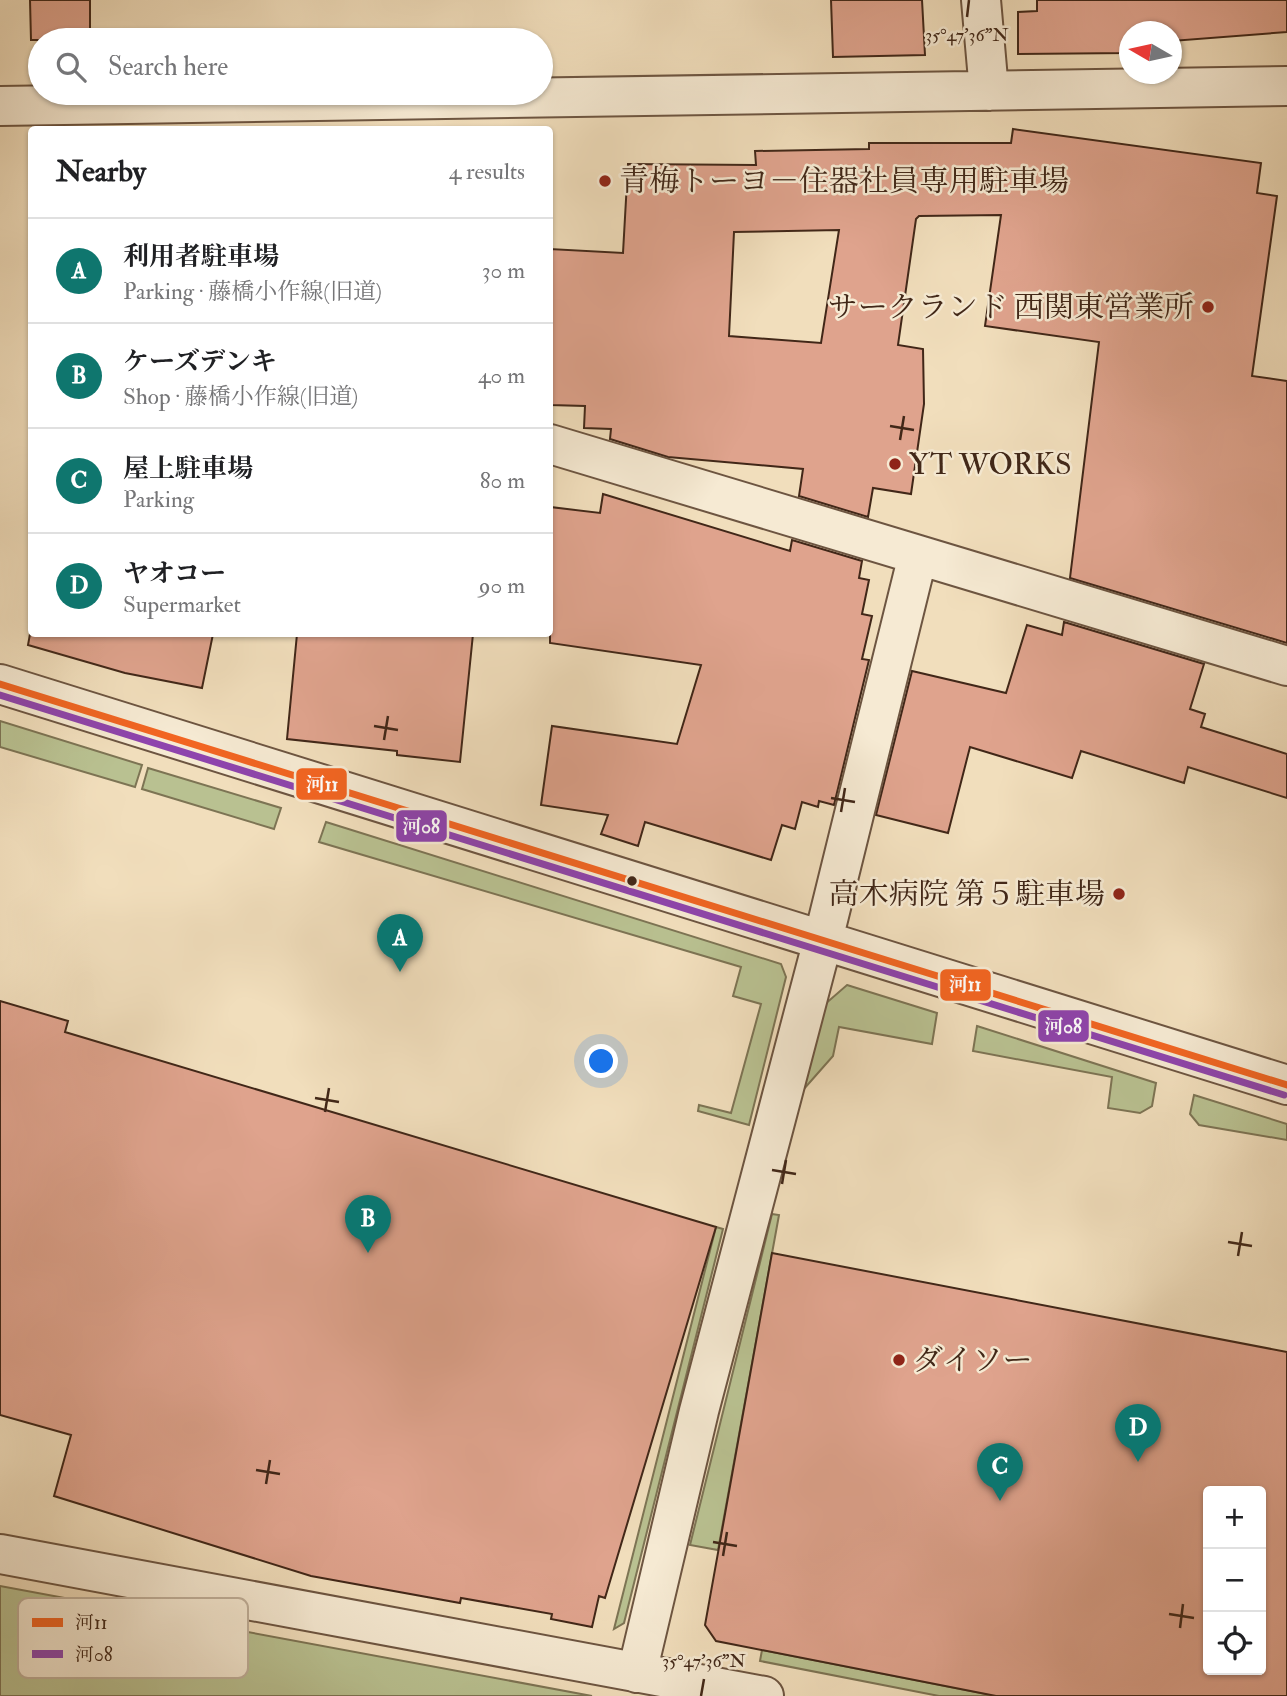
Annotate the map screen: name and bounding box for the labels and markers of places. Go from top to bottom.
place label: 青梅トーヨ－住器社員専用駐車場 [619,163,1069,200]
marker: 青梅トーヨ－住器社員専用駐車場 [597,173,613,189]
place label: サークランド 西関東営業所 [828,289,1194,326]
marker: サークランド 西関東営業所 [1200,299,1216,315]
place label: YT WORKS [909,446,1072,483]
marker: YT WORKS [887,456,903,472]
unlabelled marker [625,874,639,888]
place label: 高木病院 第５駐車場 [829,876,1105,913]
marker: 高木病院 第５駐車場 [1111,886,1127,902]
pin: A [377,914,423,972]
pin: B [345,1195,391,1253]
place label: ダイソー [913,1342,1032,1379]
marker: ダイソー [891,1352,907,1368]
pin: D [1115,1404,1161,1462]
pin: C [977,1443,1023,1501]

